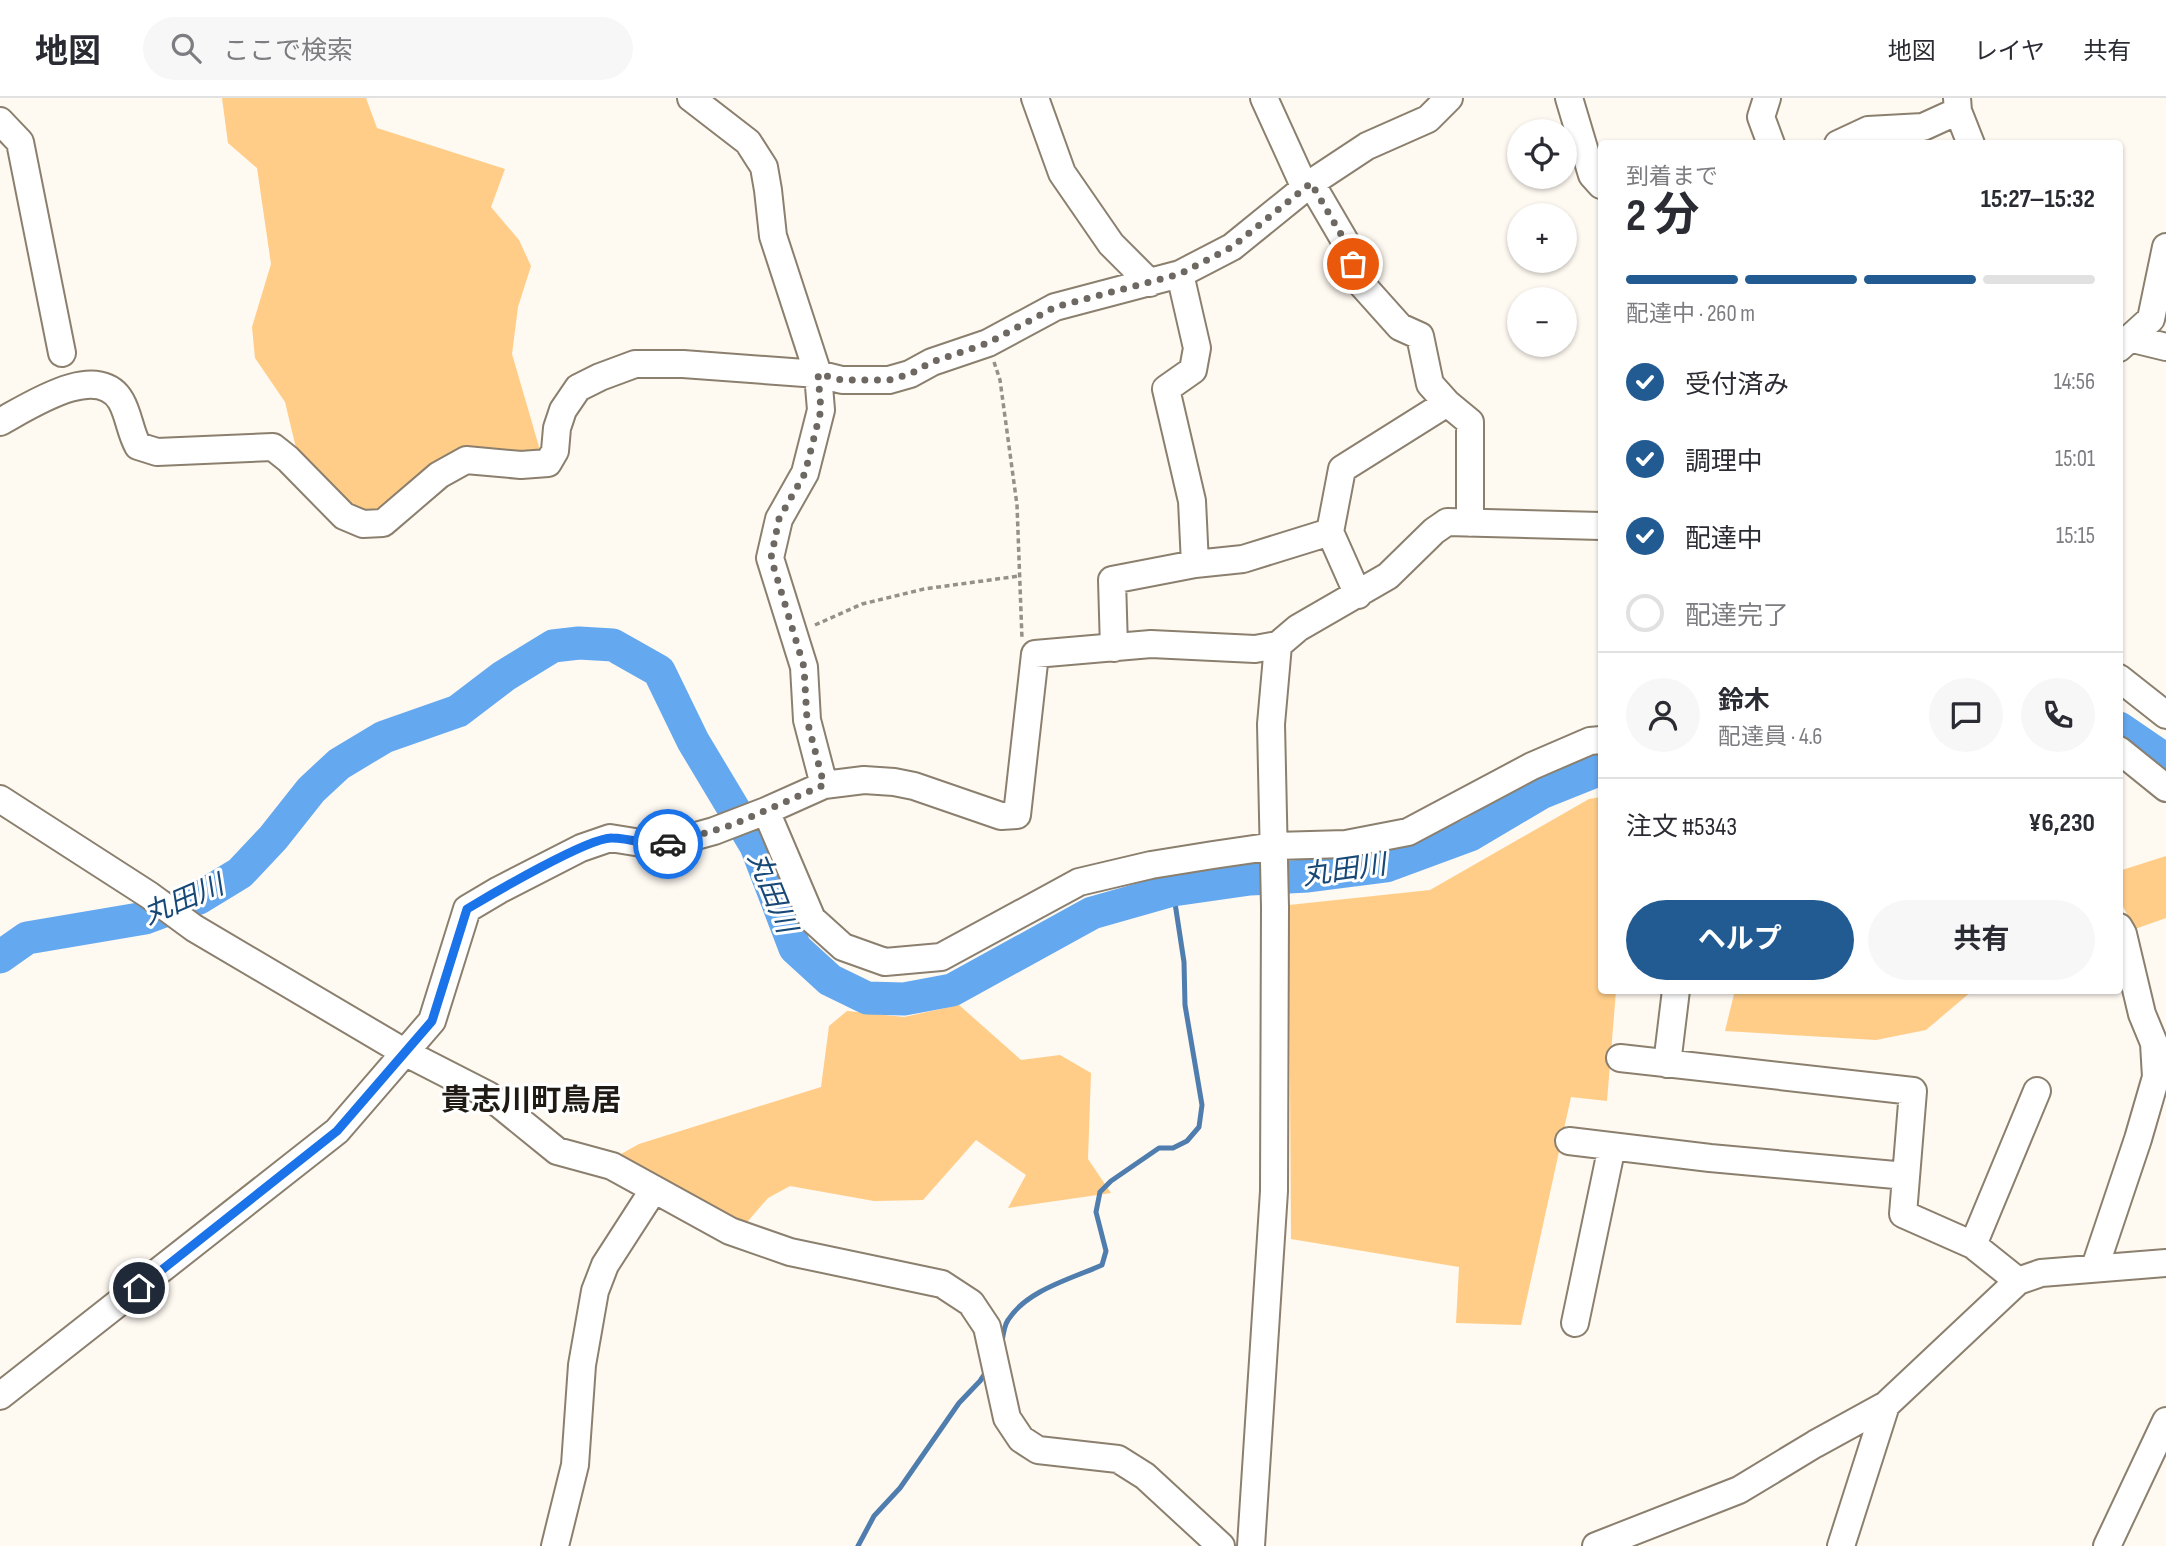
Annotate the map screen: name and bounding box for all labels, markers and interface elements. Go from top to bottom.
search box [143,17,633,80]
icon: search [167,29,205,67]
text: 地図 [35,32,101,72]
text: ここで検索 [223,36,353,67]
text: 地図 [1888,37,1936,66]
text: レイヤ [1974,37,2045,66]
text: 共有 [2083,37,2131,66]
map controls [1507,119,1577,357]
button: locate [1507,119,1577,189]
text: 到着まで [1626,163,1718,191]
text: 15:27–15:32 [1981,184,2095,215]
text: 2 分 [1626,189,1699,244]
button: + [1507,203,1577,273]
pin [1323,234,1383,294]
icon: bag [1334,245,1372,283]
button: − [1507,287,1577,357]
text: 配達中 · 260 m [1626,300,1755,328]
icon: check [1626,363,1664,401]
text: 14:56 [2054,368,2095,396]
text: 受付済み [1685,370,1789,401]
icon: check [1626,440,1664,478]
text: 15:01 [2055,445,2095,473]
text: 調理中 [1685,447,1763,478]
icon: check [1626,517,1664,555]
text: 15:15 [2056,522,2095,550]
text: 配達中 [1685,524,1763,555]
text: 配達完了 [1685,601,1789,632]
button: person [1626,678,1700,752]
button: chat [1929,678,2003,752]
button: phone [2021,678,2095,752]
text: 鈴木 [1718,686,1770,717]
text: 配達員 · 4.6 [1718,723,1822,751]
text: ¥6,230 [2028,808,2095,839]
courier [633,809,703,879]
text: 注文 #5343 [1626,812,1737,843]
icon: car [649,825,687,863]
water label: 丸田川 [741,847,804,940]
water label: 丸田川 [1300,848,1391,893]
water label: 丸田川 [138,868,231,932]
button: ヘルプ [1626,900,1854,980]
button: 共有 [1868,900,2095,980]
district label: 貴志川町鳥居 [441,1083,621,1119]
pin [109,1258,169,1318]
icon: home [120,1269,158,1307]

